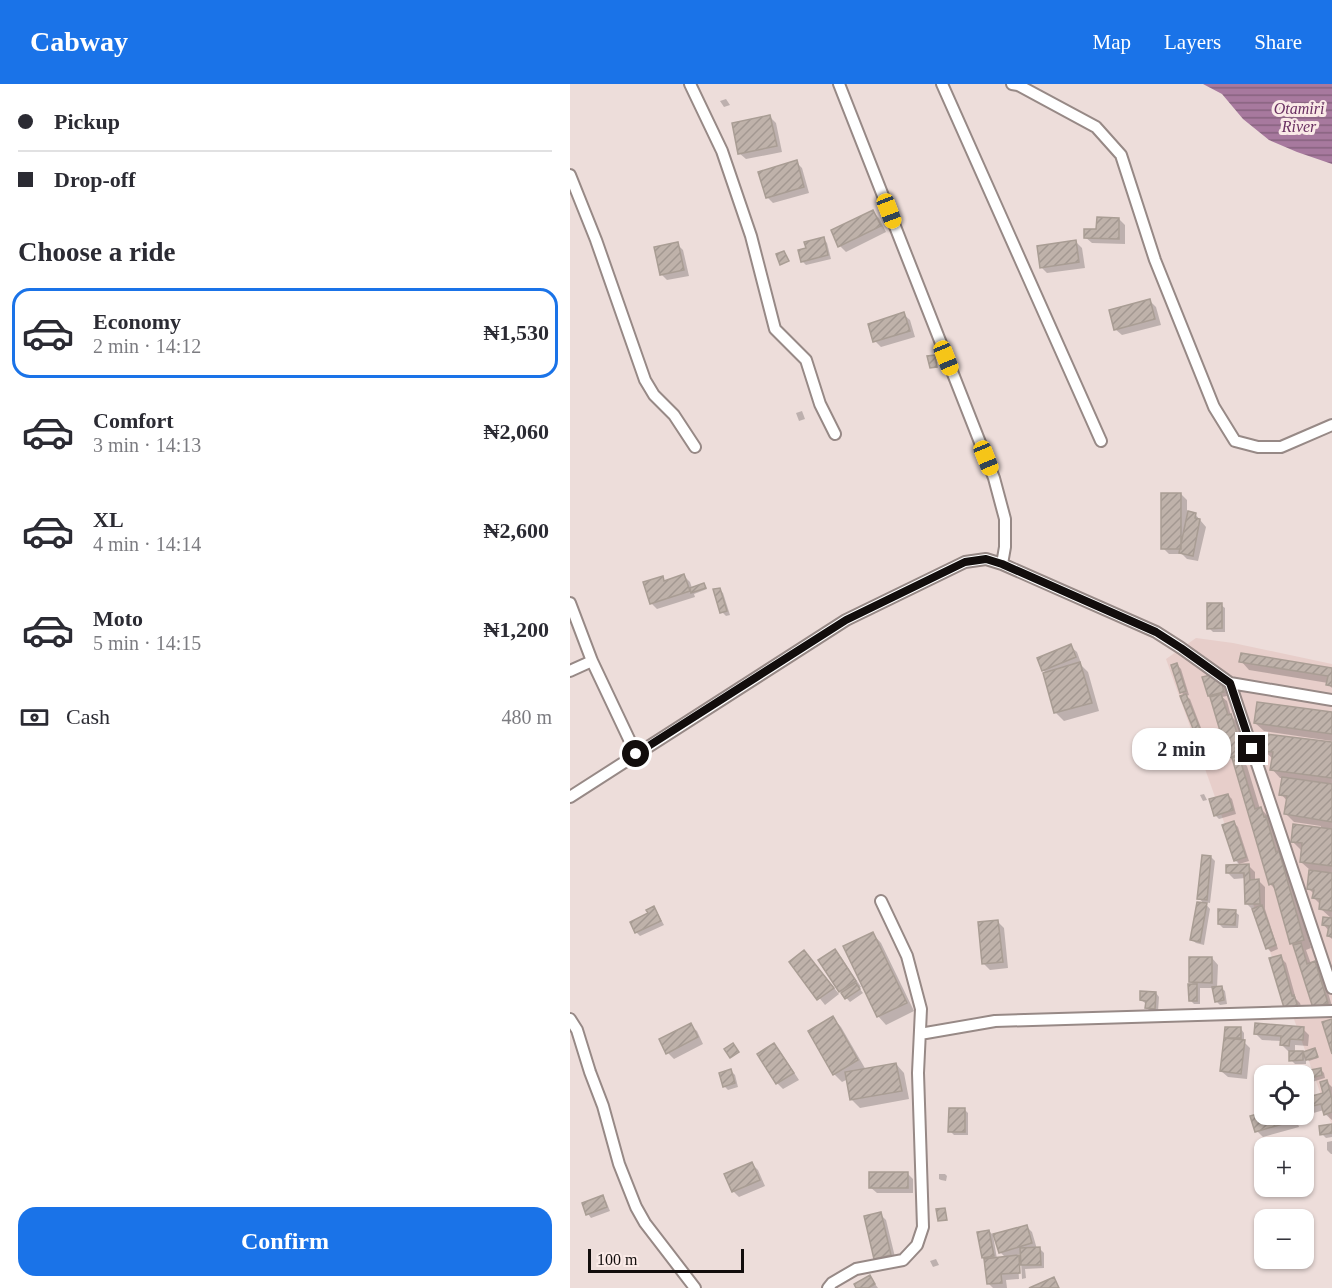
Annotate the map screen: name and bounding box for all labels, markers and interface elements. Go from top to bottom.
text: Cabway [30,26,128,57]
text: Map [1093,30,1131,54]
text: Layers [1164,30,1221,54]
text: Share [1254,30,1302,54]
water label: Otamiri River [1274,100,1324,135]
text: Pickup [54,109,120,134]
text: Drop-off [54,167,135,192]
car [874,191,904,231]
text: Choose a ride [18,237,176,267]
icon: car [21,306,75,360]
text: Economy [93,309,181,334]
text: ₦1,530 [484,320,549,345]
text: 2 min · 14:12 [93,335,201,357]
car [931,338,961,378]
icon: car [21,405,75,459]
text: Comfort [93,408,174,433]
text: ₦2,060 [484,419,549,444]
text: 3 min · 14:13 [93,434,201,456]
car [971,438,1001,478]
icon: car [21,504,75,558]
text: XL [93,507,124,532]
text: ₦2,600 [484,518,549,543]
text: 4 min · 14:14 [93,533,201,555]
icon: car [21,603,75,657]
text: Moto [93,606,143,631]
text: ₦1,200 [484,617,549,642]
text: 5 min · 14:15 [93,632,201,654]
icon: cash [18,701,51,734]
text: Cash [66,704,110,729]
text: 480 m [501,706,552,728]
callout: 2 min [1132,728,1231,770]
route end [1238,735,1265,762]
text: 2 min [1157,738,1206,760]
route start [622,740,649,767]
map controls [1254,1065,1314,1269]
button: locate [1254,1065,1314,1125]
button: + [1254,1137,1314,1197]
button: Confirm [18,1207,552,1276]
button: − [1254,1209,1314,1269]
scale bar [588,1246,744,1274]
text: 100 m [597,1251,637,1268]

